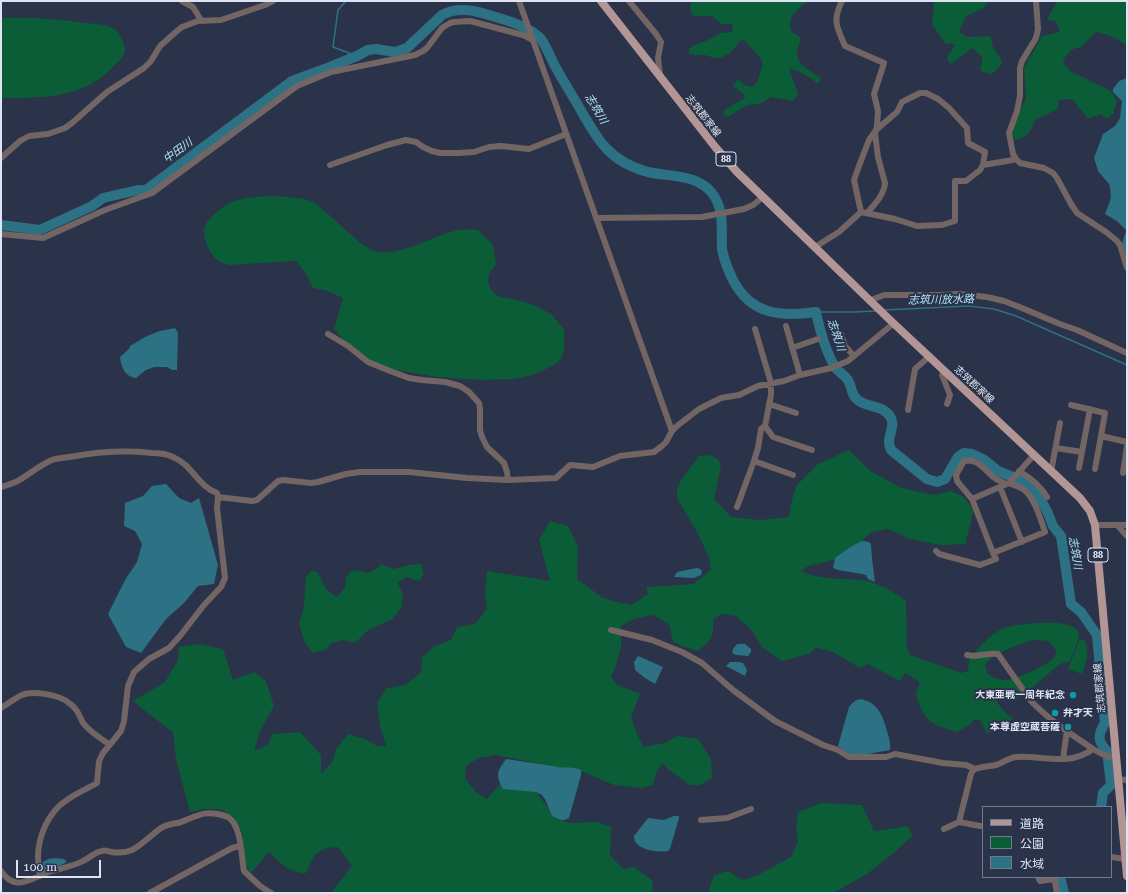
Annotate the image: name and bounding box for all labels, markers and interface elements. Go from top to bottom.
water label: 志筑川 [582,91,610,127]
street label: 志筑郡家線 [683,93,723,139]
water label: 中田川 [161,136,195,166]
road number: 88 [716,152,736,166]
water label: 志筑川放水路 [908,293,974,307]
water label: 志筑川 [825,317,847,353]
street label: 志筑郡家線 [952,364,996,406]
water label: 志筑川 [1066,536,1084,570]
road number: 88 [1088,548,1108,562]
street label: 志筑郡家線 [1092,663,1108,713]
place label: 大東亜戦一周年紀念 [975,689,1065,701]
marker: 大東亜戦一周年紀念 [1068,690,1078,700]
place label: 弁才天 [1063,707,1093,719]
marker: 弁才天 [1050,708,1060,718]
place label: 本尊虚空蔵菩薩 [990,721,1060,733]
marker: 本尊虚空蔵菩薩 [1063,722,1073,732]
legend [982,806,1112,878]
text: 道路 [1020,817,1044,831]
text: 公園 [1020,837,1044,851]
scale bar [18,852,103,878]
text: 水域 [1020,857,1044,871]
text: 100 m [23,860,57,874]

